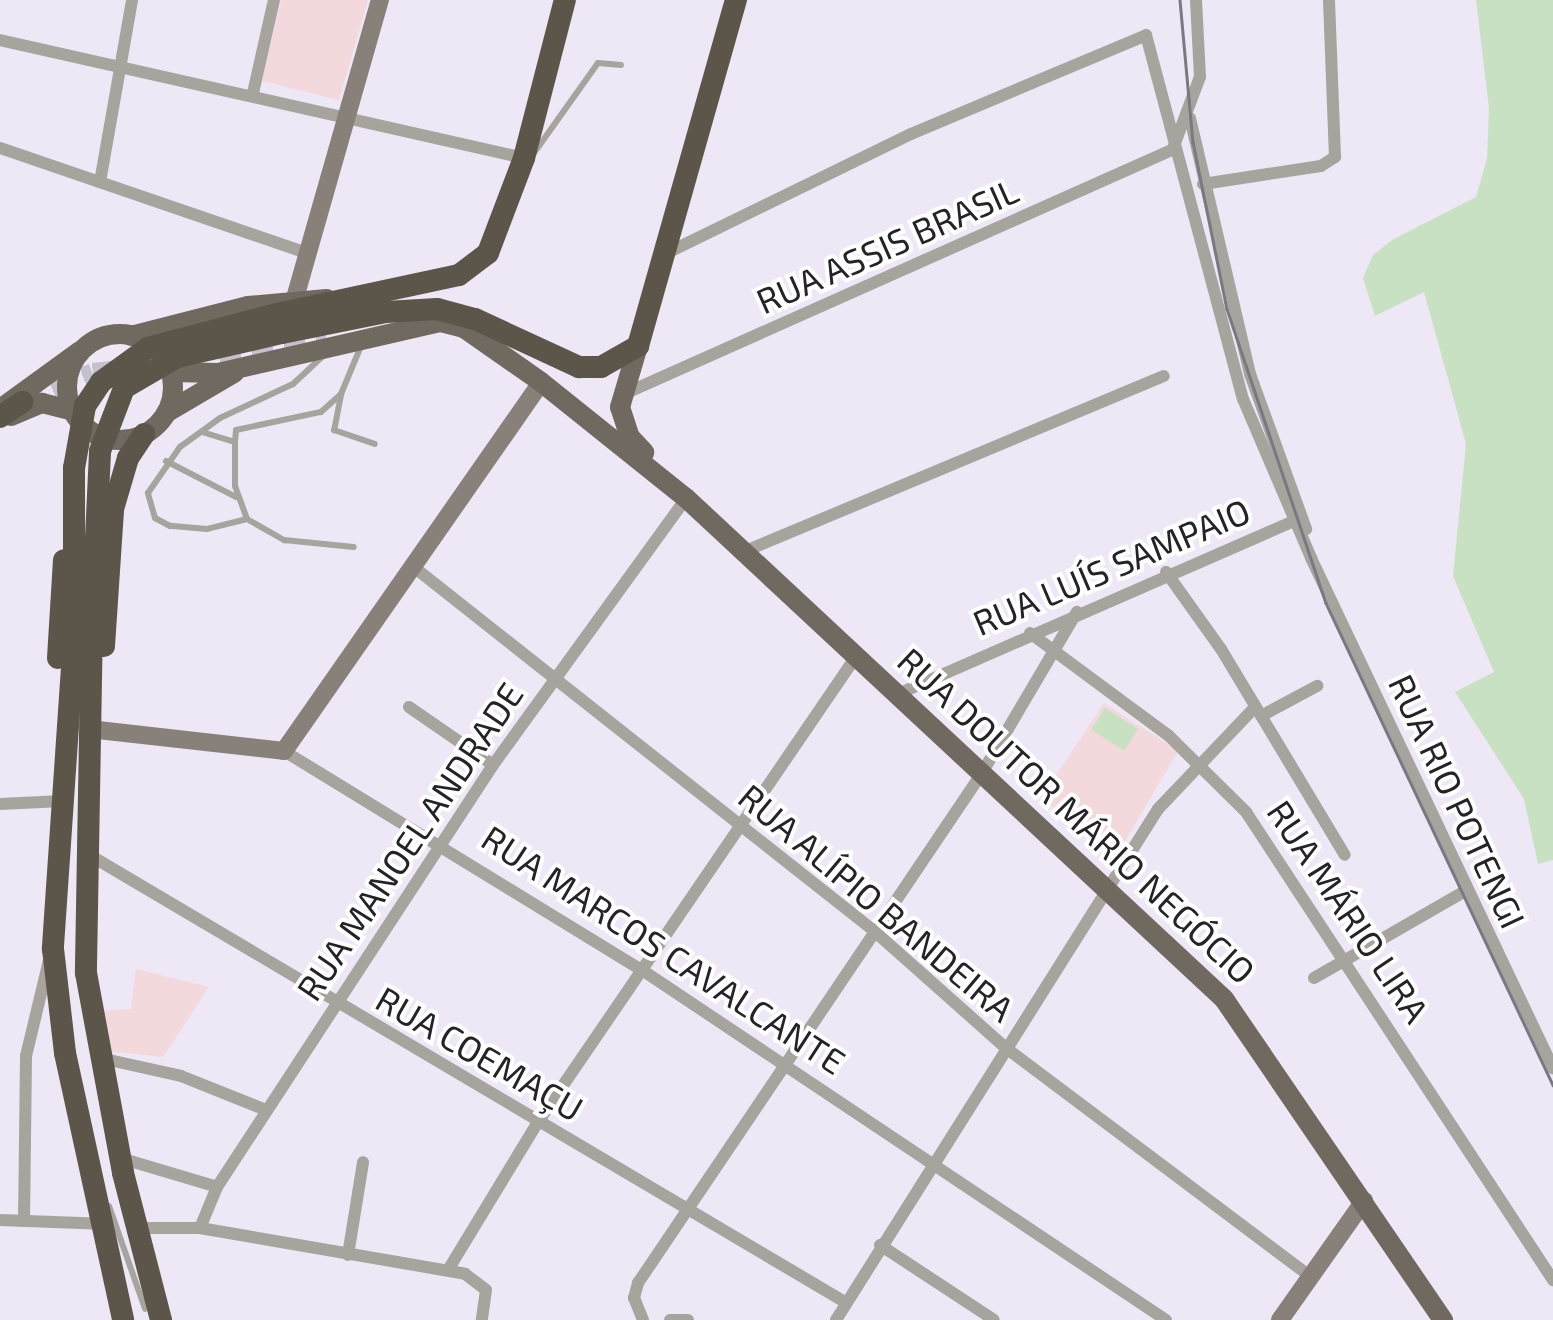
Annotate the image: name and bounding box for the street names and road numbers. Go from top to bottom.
street label: RUA ASSIS BRASIL [749,168,1025,322]
street label: RUA LUÍS SAMPAIO [966,489,1256,643]
street label: RUA DOUTOR MÁRIO NEGÓCIO [890,638,1264,992]
street label: RUA RIO POTENGI [1381,667,1535,935]
street label: RUA MANOEL ANDRADE [286,673,532,1009]
street label: RUA ALÍPIO BANDEIRA [730,774,1024,1030]
street label: RUA MÁRIO LIRA [1259,792,1439,1030]
street label: RUA MARCOS CAVALCANTE [474,816,854,1082]
street label: RUA COEMAÇU [369,977,591,1129]

